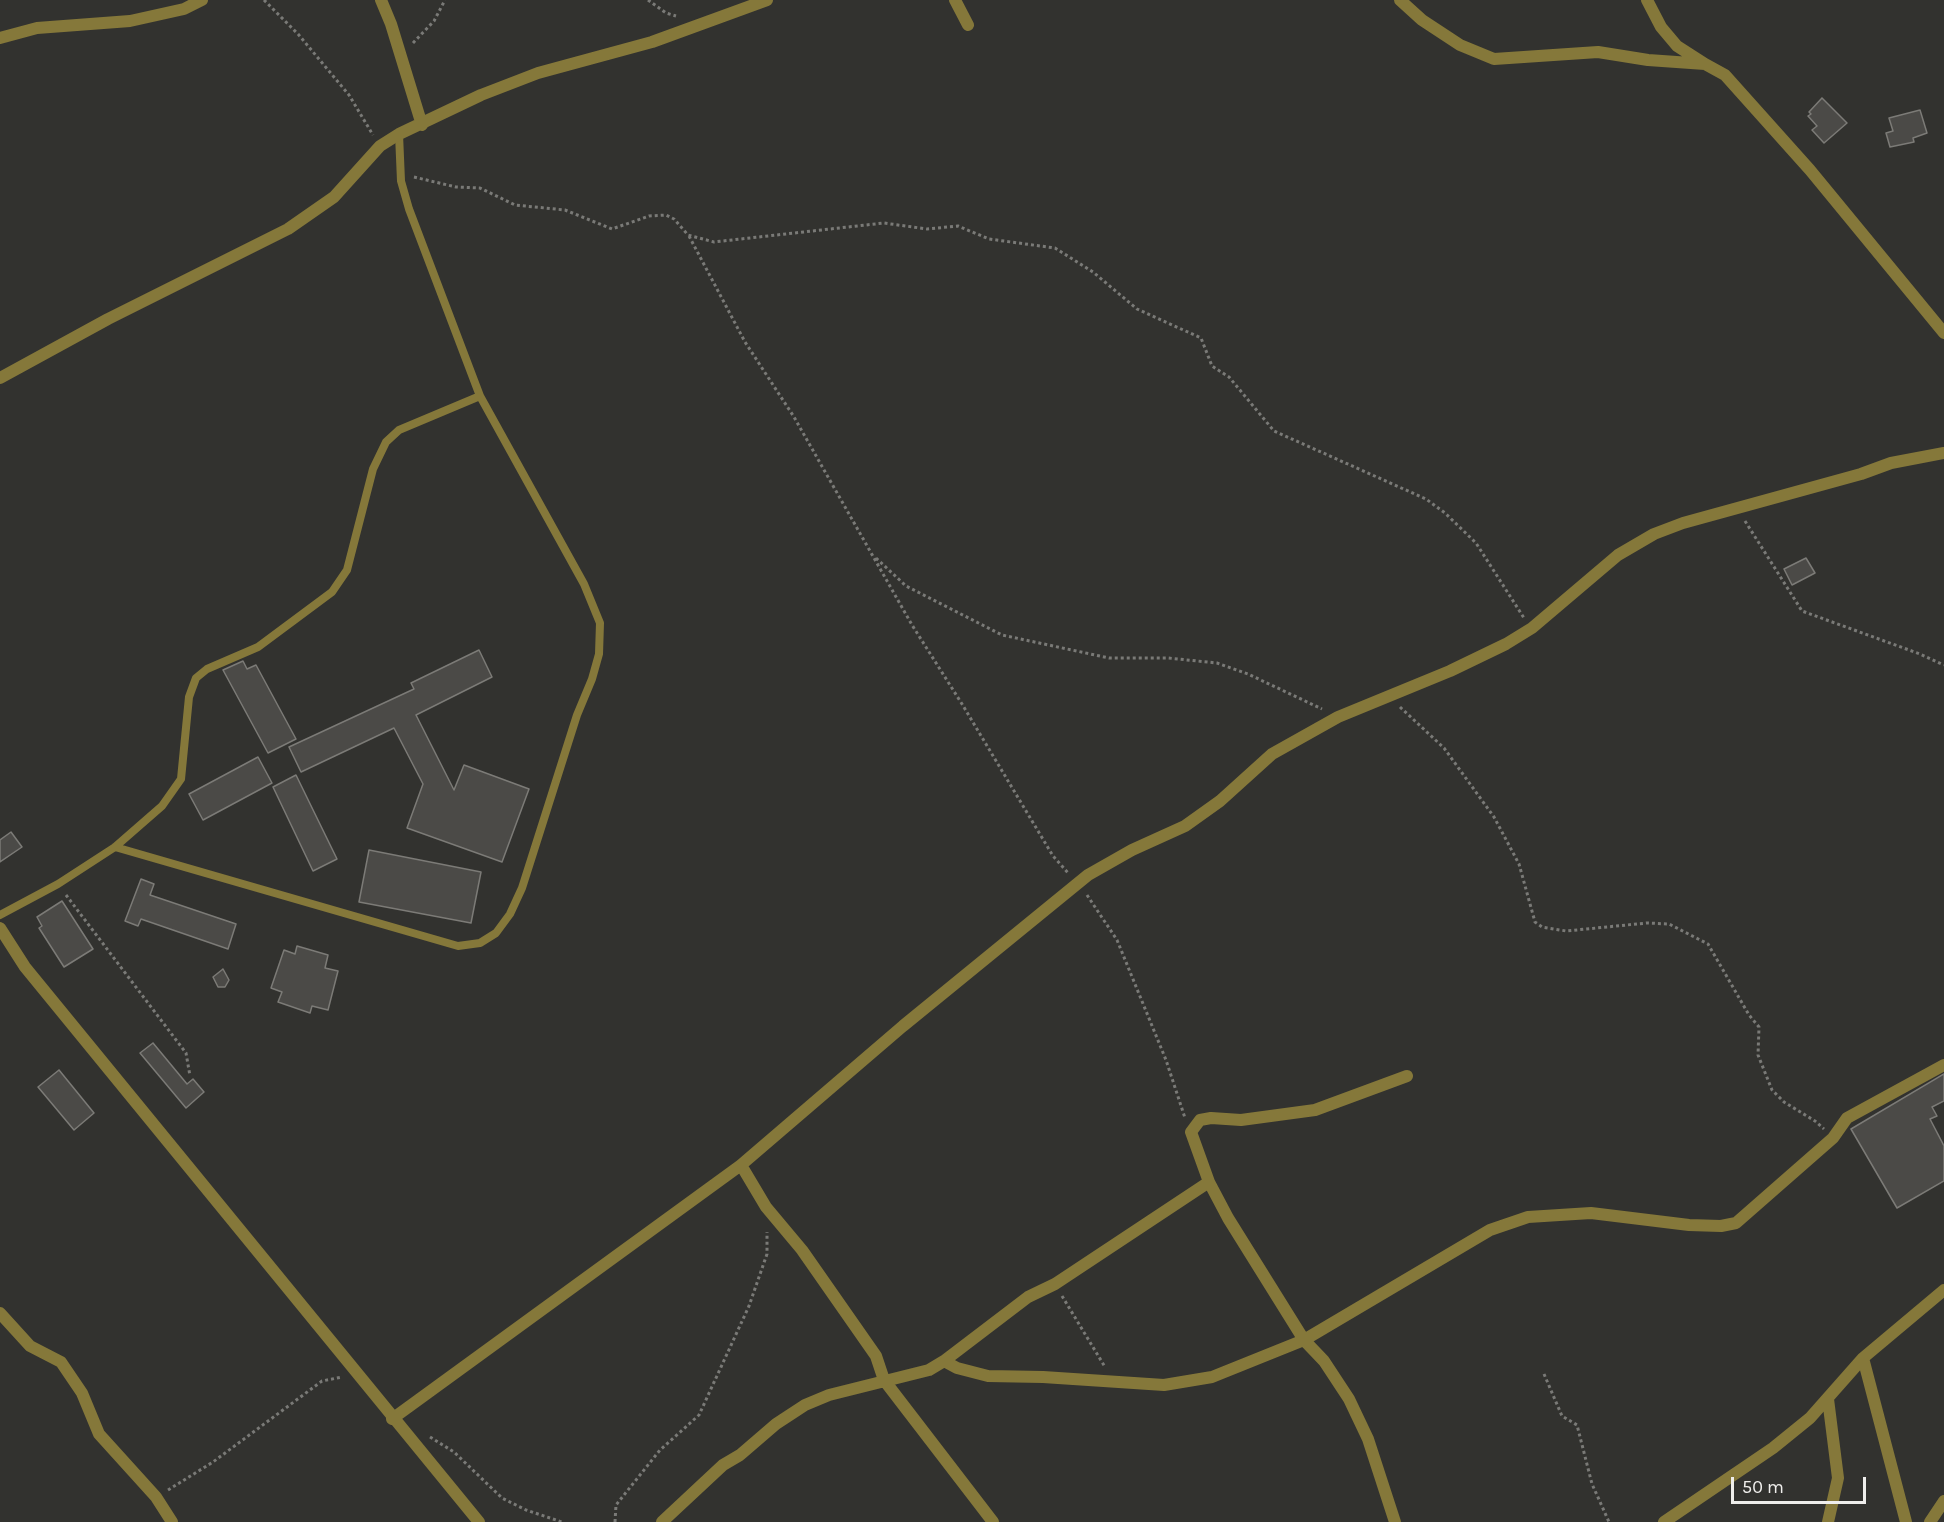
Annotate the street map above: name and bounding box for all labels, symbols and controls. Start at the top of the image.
scale bar [1734,1465,1869,1503]
text: 50 m [1742,1476,1784,1498]

